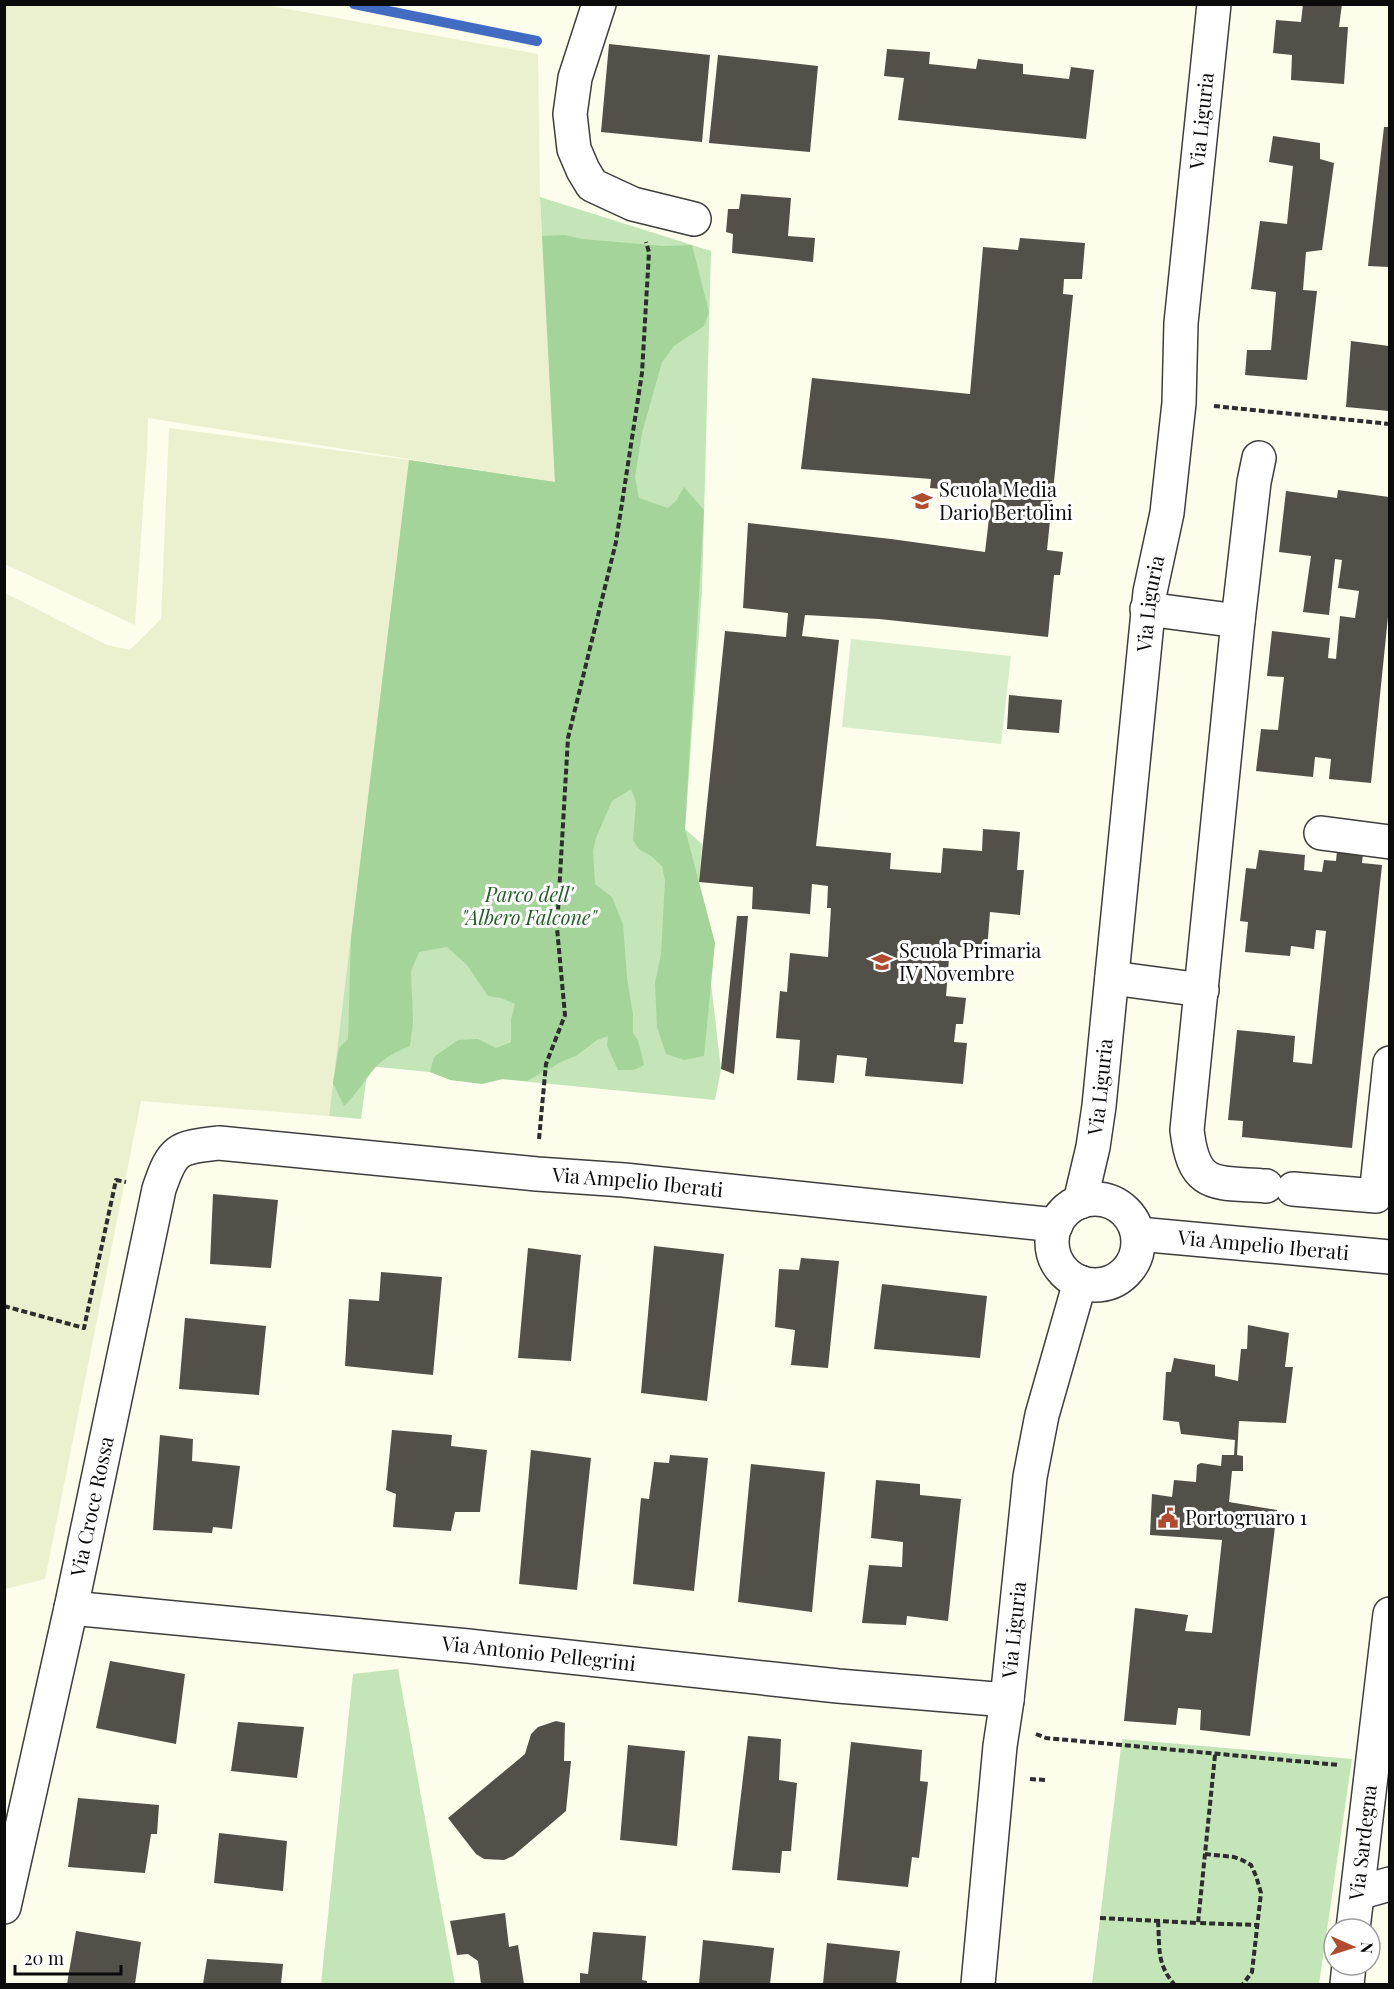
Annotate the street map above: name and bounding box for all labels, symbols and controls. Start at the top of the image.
street label: Via Liguria [1182,71,1219,172]
place label: Scuola Media Dario Bertolini [939,475,1073,525]
school or university icon: Scuola Media Dario Bertolini [910,489,934,513]
street label: Via Liguria [1129,553,1170,654]
park label: Parco dell' "Albero Falcone" [461,880,598,930]
place label: Scuola Primaria IV Novembre [899,936,1041,986]
school or university icon: Scuola Primaria IV Novembre [870,950,894,974]
street label: Via Liguria [1080,1037,1118,1138]
street label: Via Ampelio Iberati [550,1160,725,1202]
street label: Via Ampelio Iberati [1176,1223,1350,1265]
street label: Via Croce Rossa [63,1434,119,1580]
place label: Portogruaro 1 [1185,1503,1307,1530]
public building icon: Portogruaro 1 [1156,1506,1180,1530]
street label: Via Liguria [994,1580,1031,1680]
street label: Via Antonio Pellegrini [440,1628,637,1676]
street label: Via Sardegna [1341,1783,1382,1903]
north arrow [1322,1917,1382,1977]
scale bar [15,1938,122,1976]
text: N [1357,1941,1378,1955]
text: 20 m [24,1946,64,1970]

